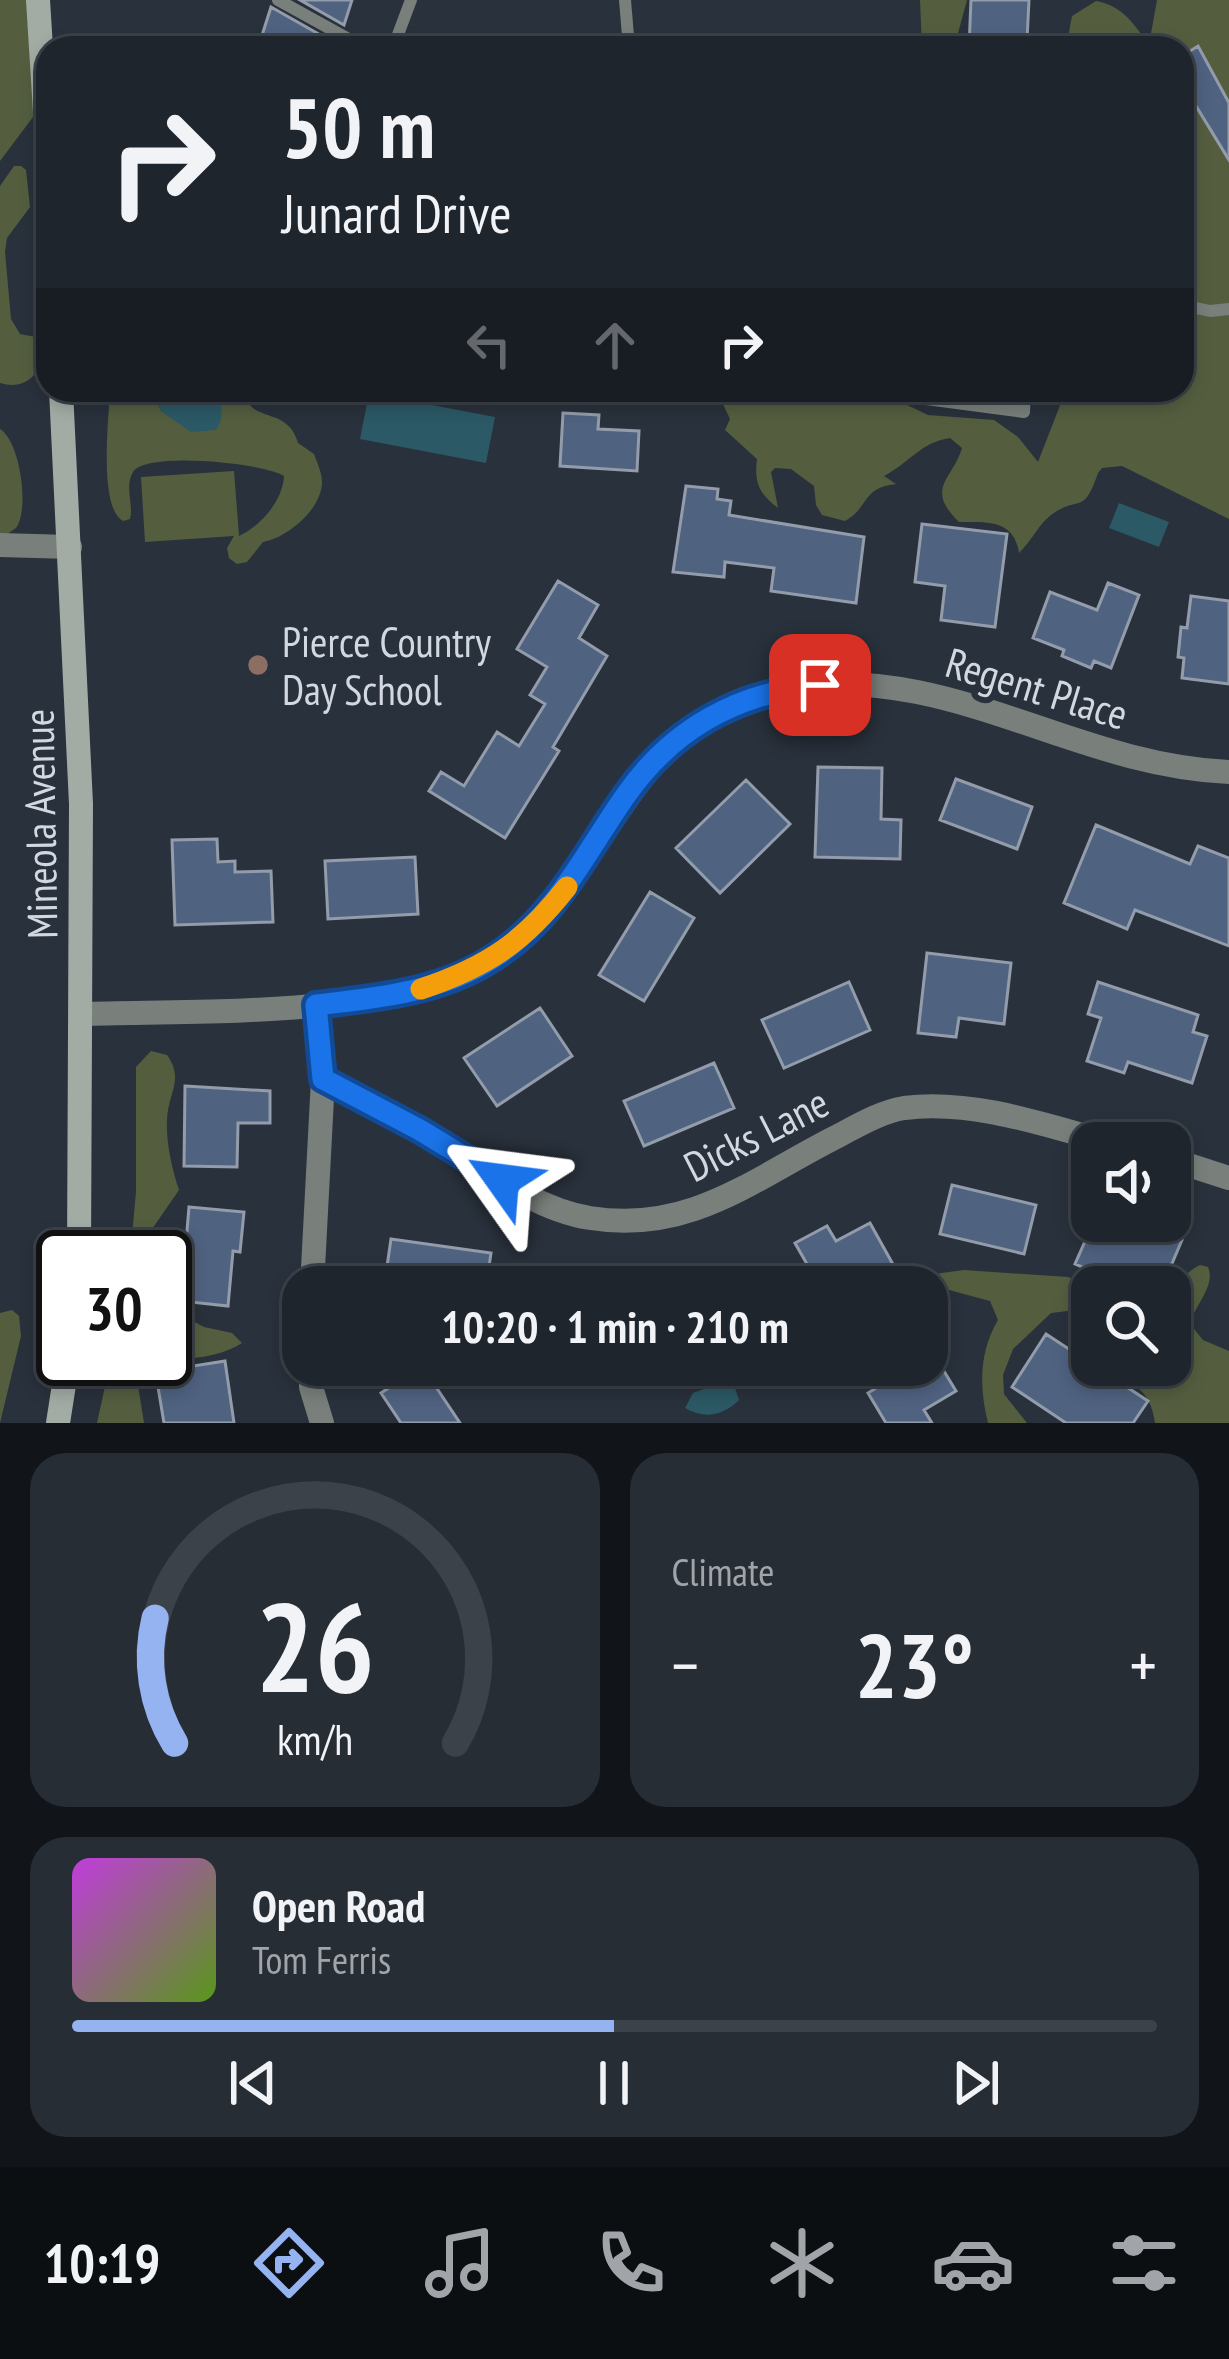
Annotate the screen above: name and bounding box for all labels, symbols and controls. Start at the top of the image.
text: 50 m [282,72,435,181]
icon: right [84,84,240,240]
text: Junard Drive [282,178,512,248]
icon: left [456,312,522,378]
icon: ahead [582,312,648,378]
icon: right [708,312,774,378]
place label: Pierce Country Day School [282,614,491,717]
pin [769,634,871,736]
street label: Regent Place [940,634,1134,742]
marker: Pierce Country Day School [245,652,271,678]
icon: arrive [787,652,853,718]
street label: Mineola Avenue [10,709,70,939]
street label: Dicks Lane [674,1074,838,1194]
position arrow [439,1117,565,1243]
map controls [1071,1122,1191,1386]
button: sound [1071,1122,1191,1242]
speed limit sign: 30 [36,1230,192,1386]
button: search [1071,1266,1191,1386]
text: 10:20 · 1 min · 210 m [441,1297,789,1355]
text: Climate [672,1546,774,1597]
text: 26 [255,1565,374,1726]
text: 23° [855,1606,974,1723]
text: − [672,1622,699,1707]
text: + [1130,1622,1157,1707]
text: km/h [277,1711,353,1767]
text: Open Road [252,1876,425,1934]
text: Tom Ferris [252,1934,391,1985]
icon: previous [220,2050,286,2116]
icon: pause [581,2050,647,2116]
icon: next [943,2050,1009,2116]
icon: directions [247,2221,331,2305]
icon: music [418,2221,502,2305]
icon: phone [589,2221,673,2305]
icon: climate [760,2221,844,2305]
icon: car [931,2221,1015,2305]
icon: filters [1102,2221,1186,2305]
text: 10:19 [43,2228,160,2298]

